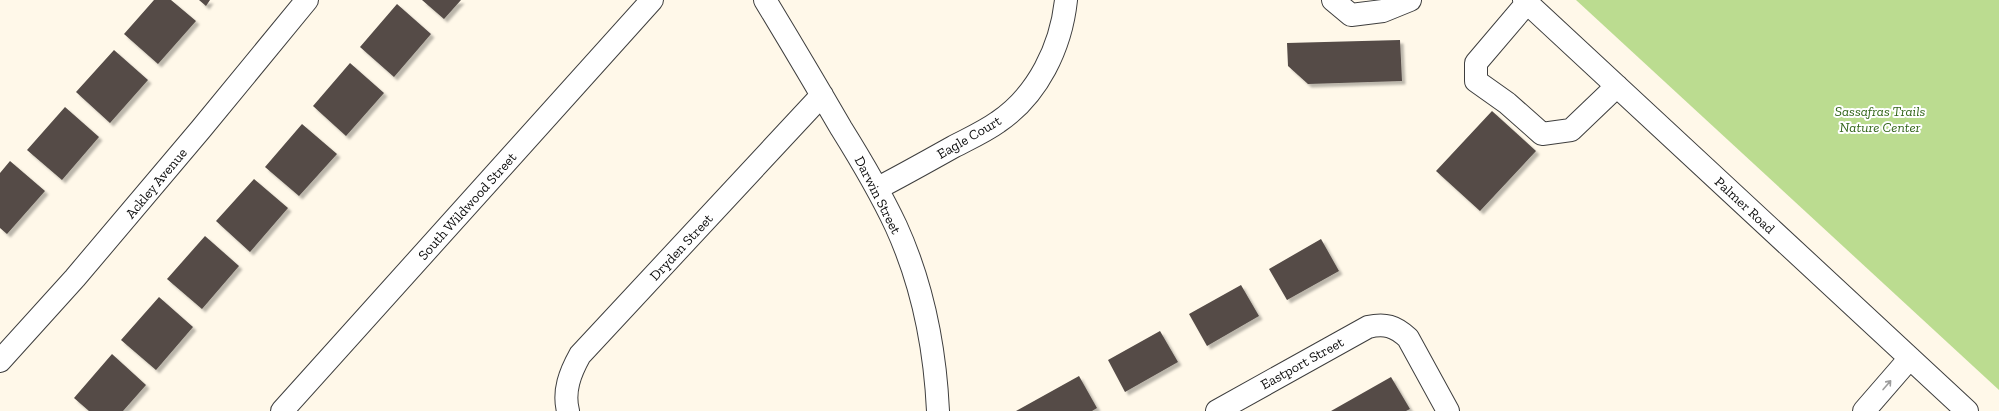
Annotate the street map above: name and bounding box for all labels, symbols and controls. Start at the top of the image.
park label: Sassafras Trails Nature Center [1835,103,1925,136]
street label: Eagle Court [934,112,1005,163]
street label: Ackley Avenue [122,144,191,222]
street label: South Wildwood Street [415,148,521,264]
street label: Darwin Street [851,153,905,238]
street label: Palmer Road [1711,173,1778,238]
street label: Dryden Street [646,210,717,284]
street label: Eastport Street [1258,333,1347,393]
one-way arrow [1883,379,1892,390]

